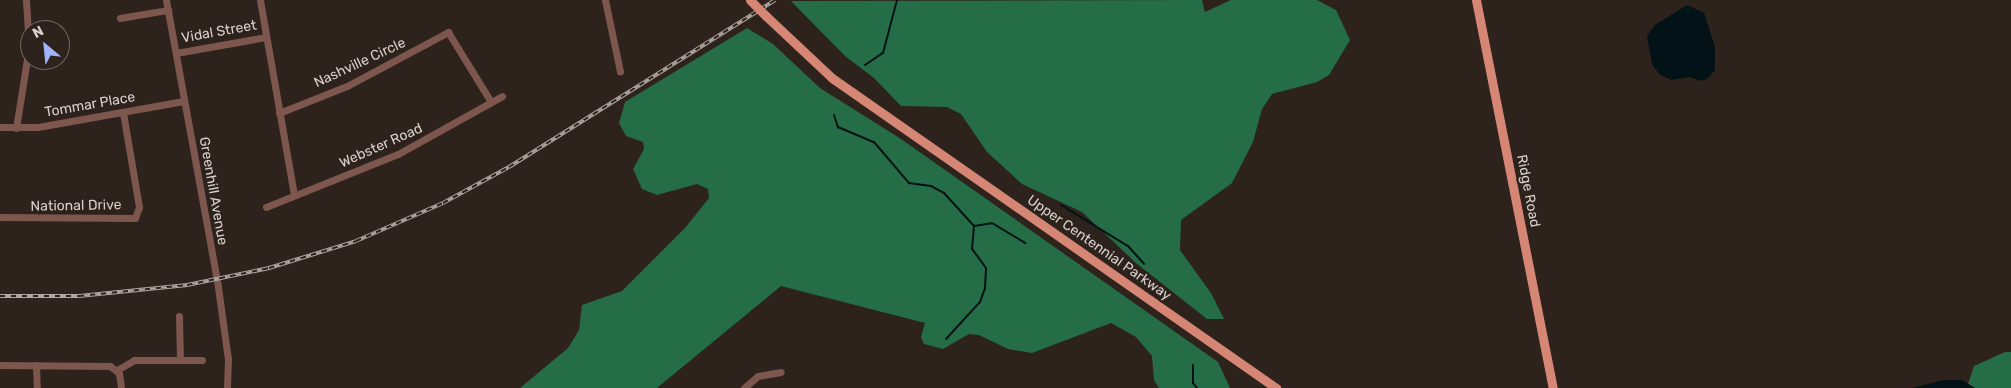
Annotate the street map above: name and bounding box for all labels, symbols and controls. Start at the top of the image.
street label: Vidal Street [180,17,258,47]
north arrow [20,20,70,70]
text: N [30,22,47,42]
street label: Nashville Circle [312,34,408,92]
street label: Tommar Place [43,89,137,121]
street label: Webster Road [337,120,425,172]
street label: Greenhill Avenue [195,135,231,247]
street label: Ridge Road [1513,153,1543,229]
street label: Upper Centennial Parkway [1024,192,1174,304]
street label: National Drive [30,197,122,215]

